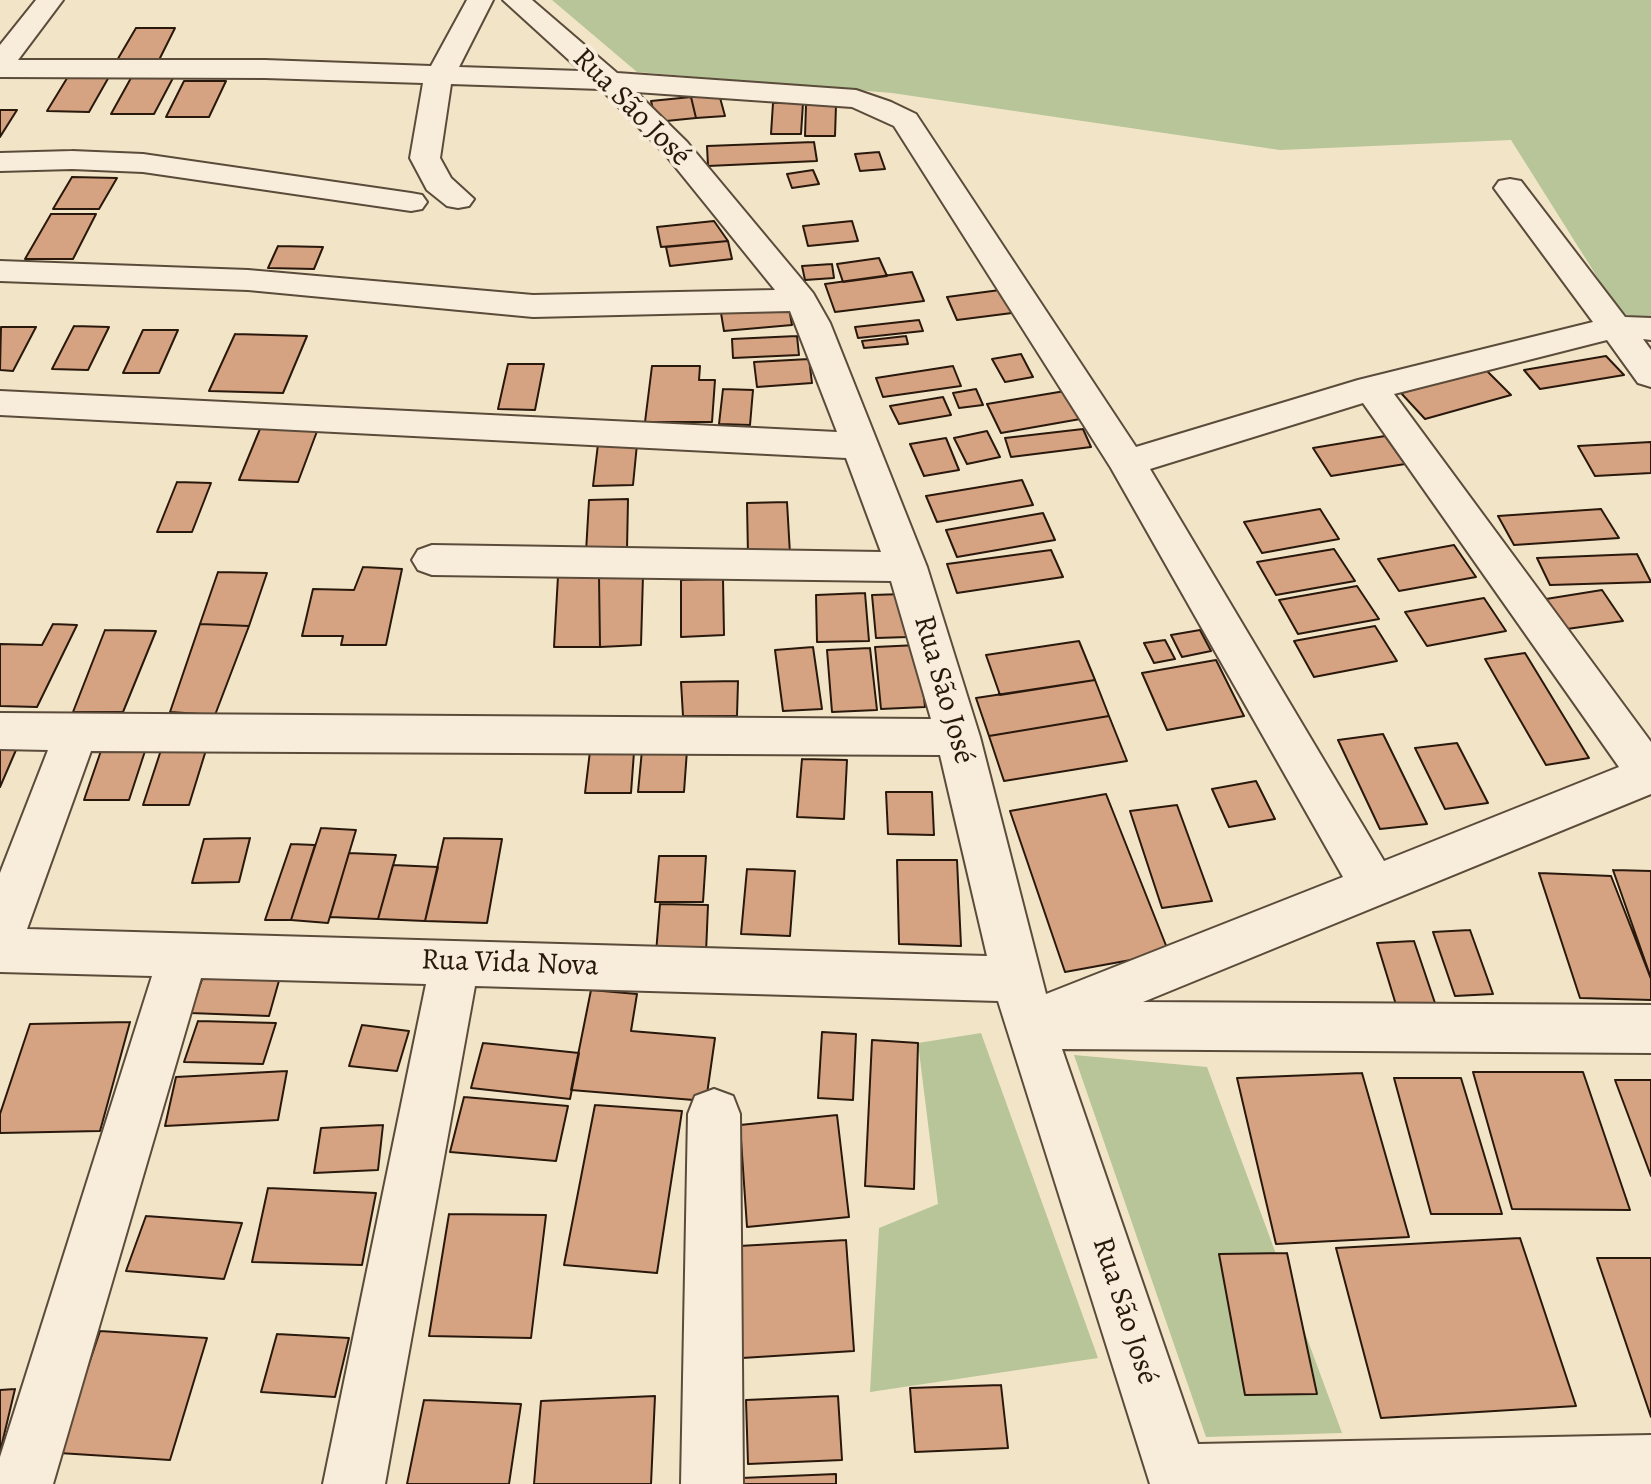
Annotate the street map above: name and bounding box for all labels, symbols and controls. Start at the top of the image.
street label: Rua São José [564,41,698,175]
street label: Rua São José [905,612,981,768]
street label: Rua Vida Nova [421,943,599,985]
street label: Rua São José [1083,1233,1165,1389]

